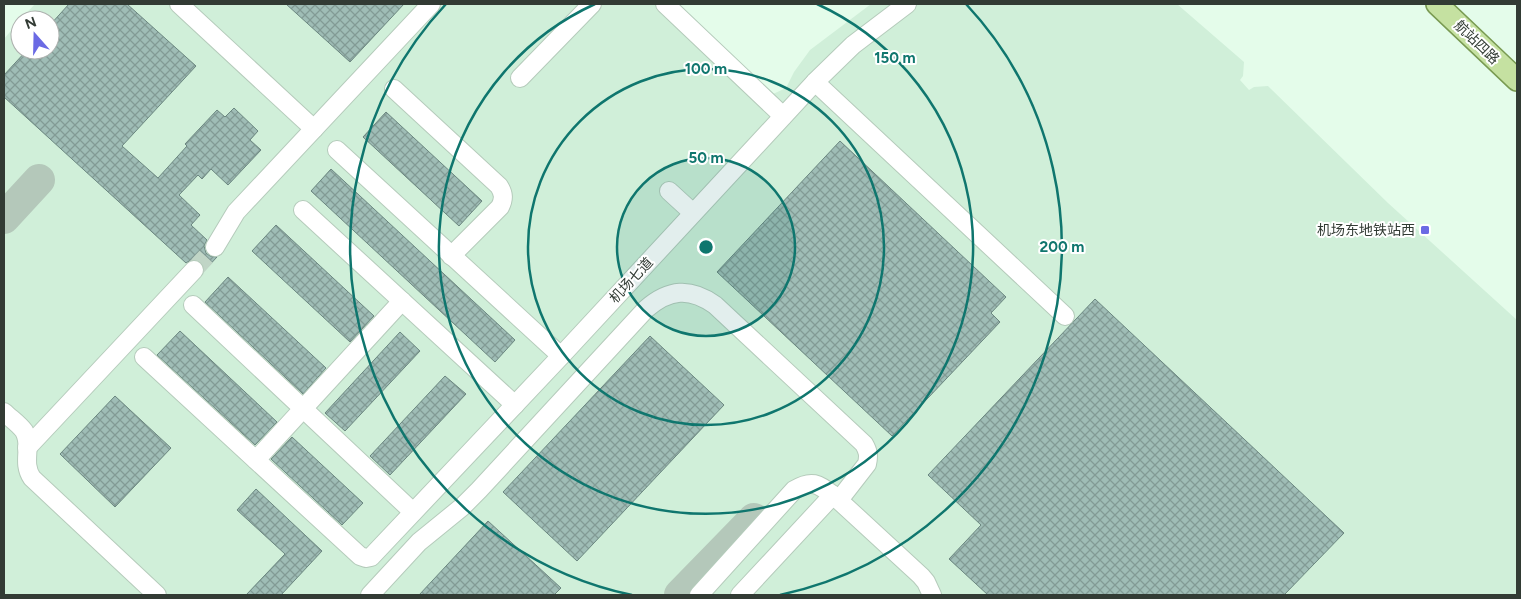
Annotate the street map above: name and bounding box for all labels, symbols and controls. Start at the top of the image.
north arrow [10,10,60,60]
text: N [23,13,39,33]
street label: 航站四路 [1451,17,1503,68]
text: 150 m [874,49,916,67]
text: 100 m [685,60,727,78]
text: 50 m [688,149,724,167]
place label: 机场东地铁站西 [1317,222,1415,239]
marker: 机场东地铁站西 [1419,224,1431,236]
centre of rings [697,238,715,256]
text: 200 m [1040,238,1084,256]
street label: 机场七道 [606,254,657,307]

